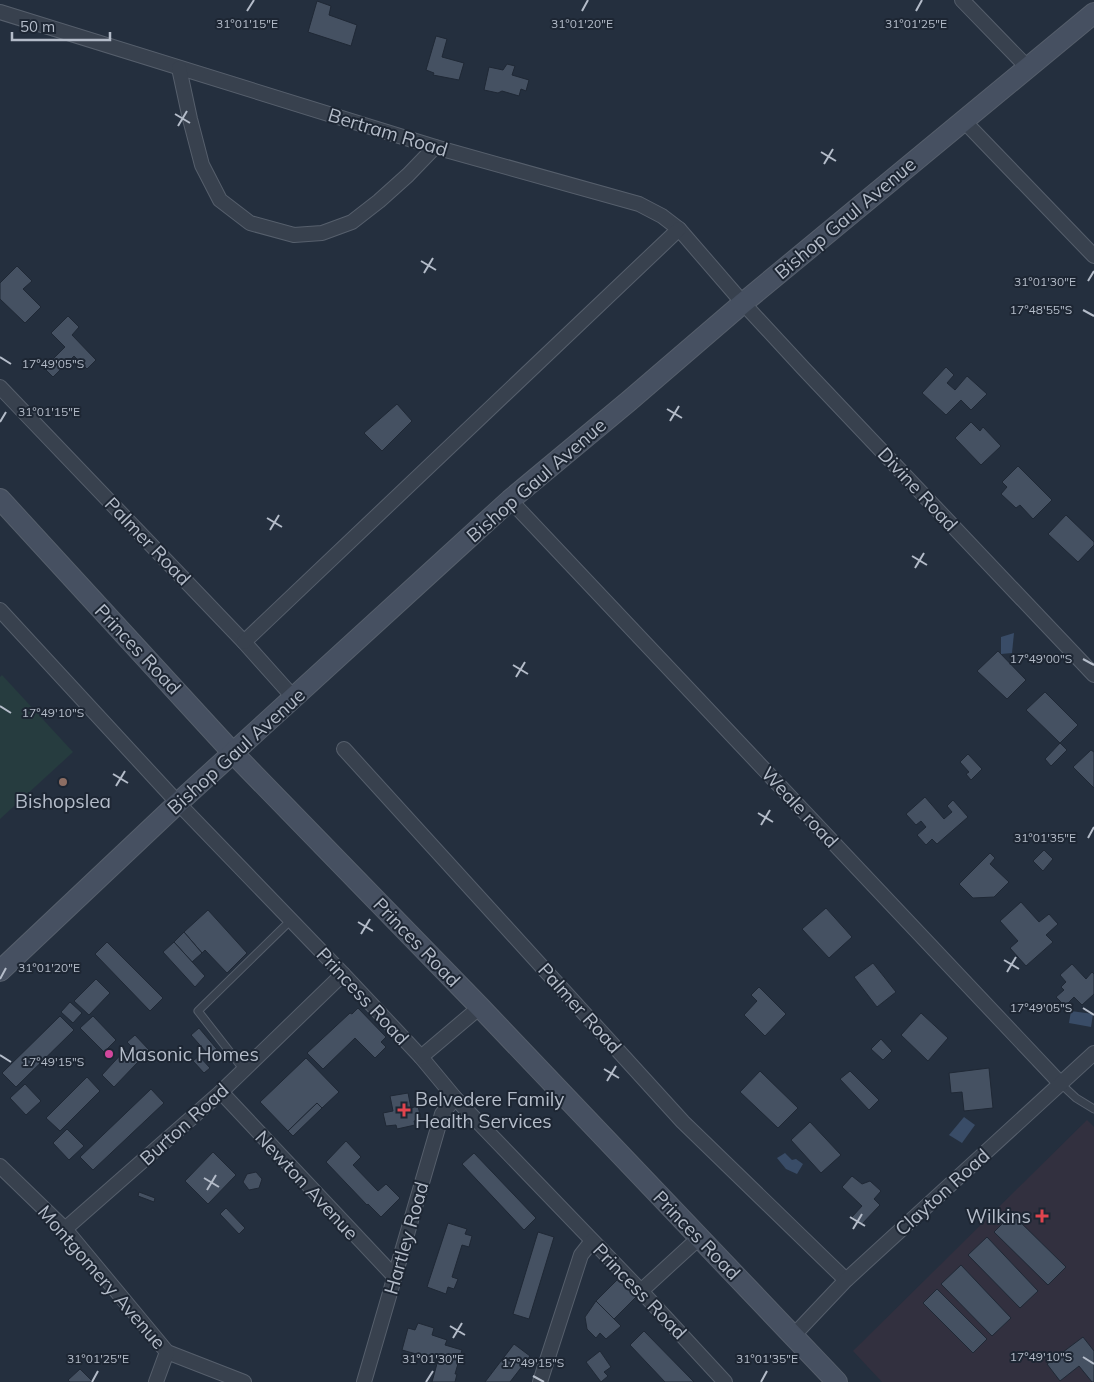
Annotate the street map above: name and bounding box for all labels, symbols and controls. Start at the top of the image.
scale bar [12,10,110,42]
text: 31°01'15"E [216,16,278,31]
text: 31°01'20"E [551,16,613,31]
text: 31°01'25"E [885,16,947,31]
text: 50 m [20,17,55,36]
street label: Bertram Road [325,102,451,162]
street label: Bishop Gaul Avenue [769,152,921,284]
text: 31°01'30"E [1014,274,1076,289]
text: 17°48'55"S [1010,302,1072,317]
text: 17°49'05"S [22,356,84,371]
text: 31°01'15"E [18,404,80,419]
street label: Bishop Gaul Avenue [461,413,611,547]
street label: Divine Road [873,442,963,536]
street label: Palmer Road [100,492,196,590]
street label: Princes Road [90,599,186,699]
text: 17°49'00"S [1010,651,1072,666]
street label: Bishop Gaul Avenue [162,683,310,819]
text: 17°49'10"S [22,705,84,720]
street label: Weale road [756,762,844,852]
marker: Bishopslea [57,776,69,788]
place label: Bishopslea [15,789,111,813]
text: 31°01'35"E [1014,830,1076,845]
street label: Princes Road [368,892,466,992]
street label: Princess Road [312,942,414,1050]
street label: Palmer Road [533,958,627,1058]
text: 31°01'20"E [18,960,80,975]
text: 17°49'05"S [1010,1000,1072,1015]
place label: Masonic Homes [119,1042,259,1066]
marker: Masonic Homes [103,1048,115,1060]
text: 17°49'15"S [22,1054,84,1069]
street label: Burton Road [135,1078,233,1170]
place label: Belvedere Family Health Services [415,1087,564,1133]
marker: Belvedere Family Health Services [397,1103,411,1117]
street label: Newton Avenue [250,1125,364,1245]
street label: Clayton Road [890,1143,994,1241]
street label: Hartley Road [378,1179,434,1297]
street label: Princes Road [648,1185,746,1285]
street label: Montgomery Avenue [33,1200,171,1354]
place label: Wilkins [966,1204,1031,1228]
marker: Wilkins [1035,1209,1049,1223]
street label: Princess Road [588,1238,692,1344]
text: 17°49'10"S [1010,1349,1072,1364]
text: 31°01'25"E [67,1351,129,1366]
text: 31°01'30"E [402,1351,464,1366]
text: 31°01'35"E [736,1351,798,1366]
text: 17°49'15"S [502,1355,564,1370]

